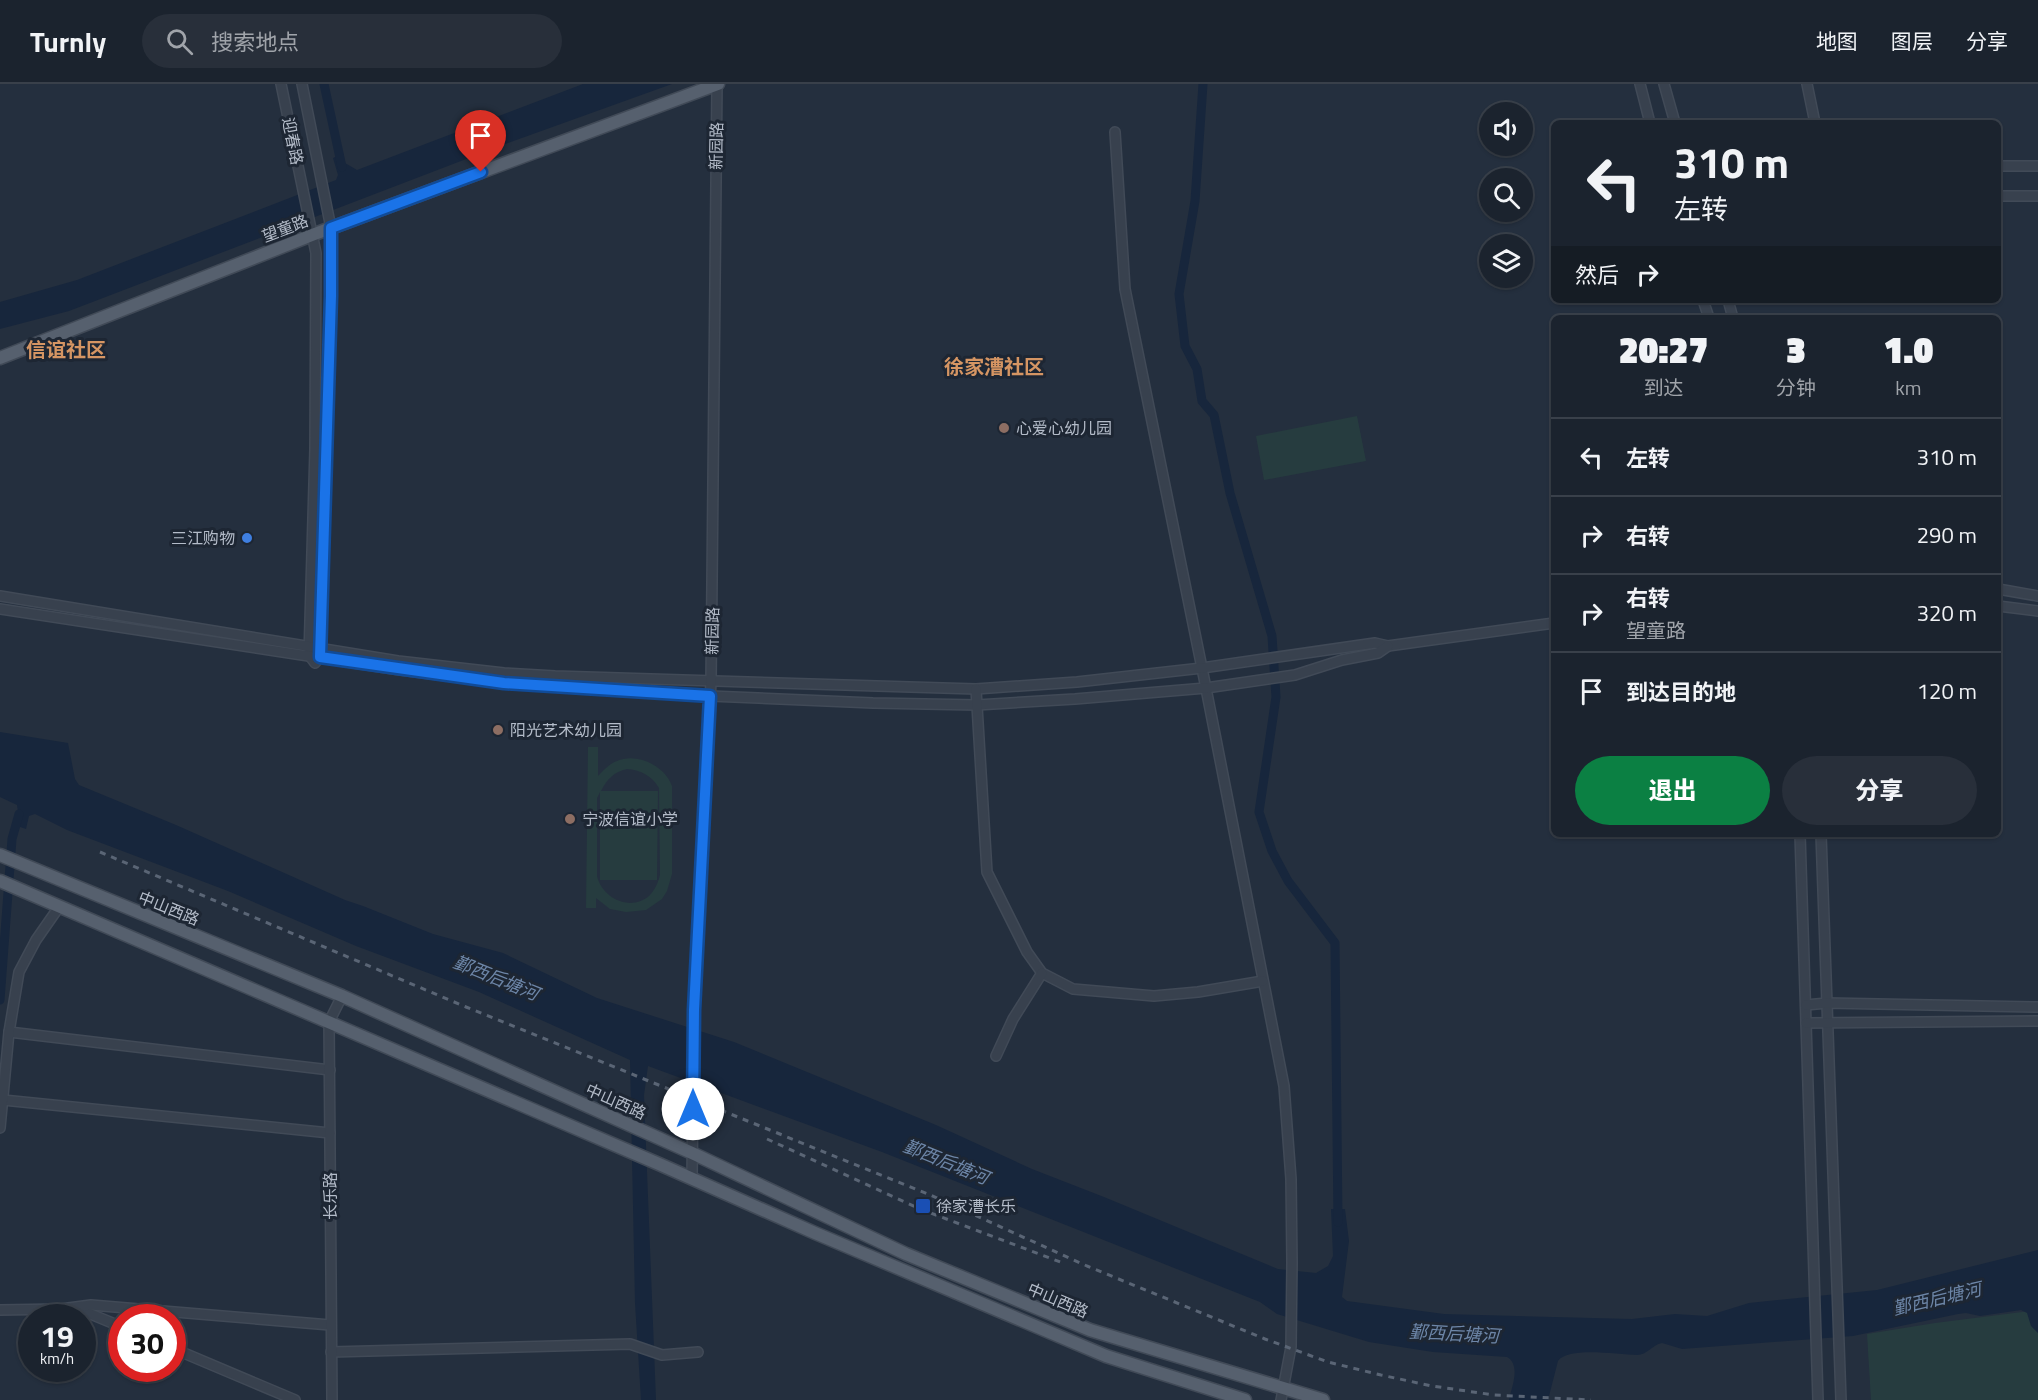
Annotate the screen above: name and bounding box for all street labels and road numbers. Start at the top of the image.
street label: 迎春路 [277,115,309,167]
street label: 新园路 [704,122,728,170]
street label: 望童路 [258,208,312,248]
street label: 新园路 [700,607,724,655]
street label: 中山西路 [135,885,203,931]
street label: 中山西路 [582,1077,650,1125]
street label: 长乐路 [318,1172,342,1220]
street label: 中山西路 [1024,1276,1092,1324]

